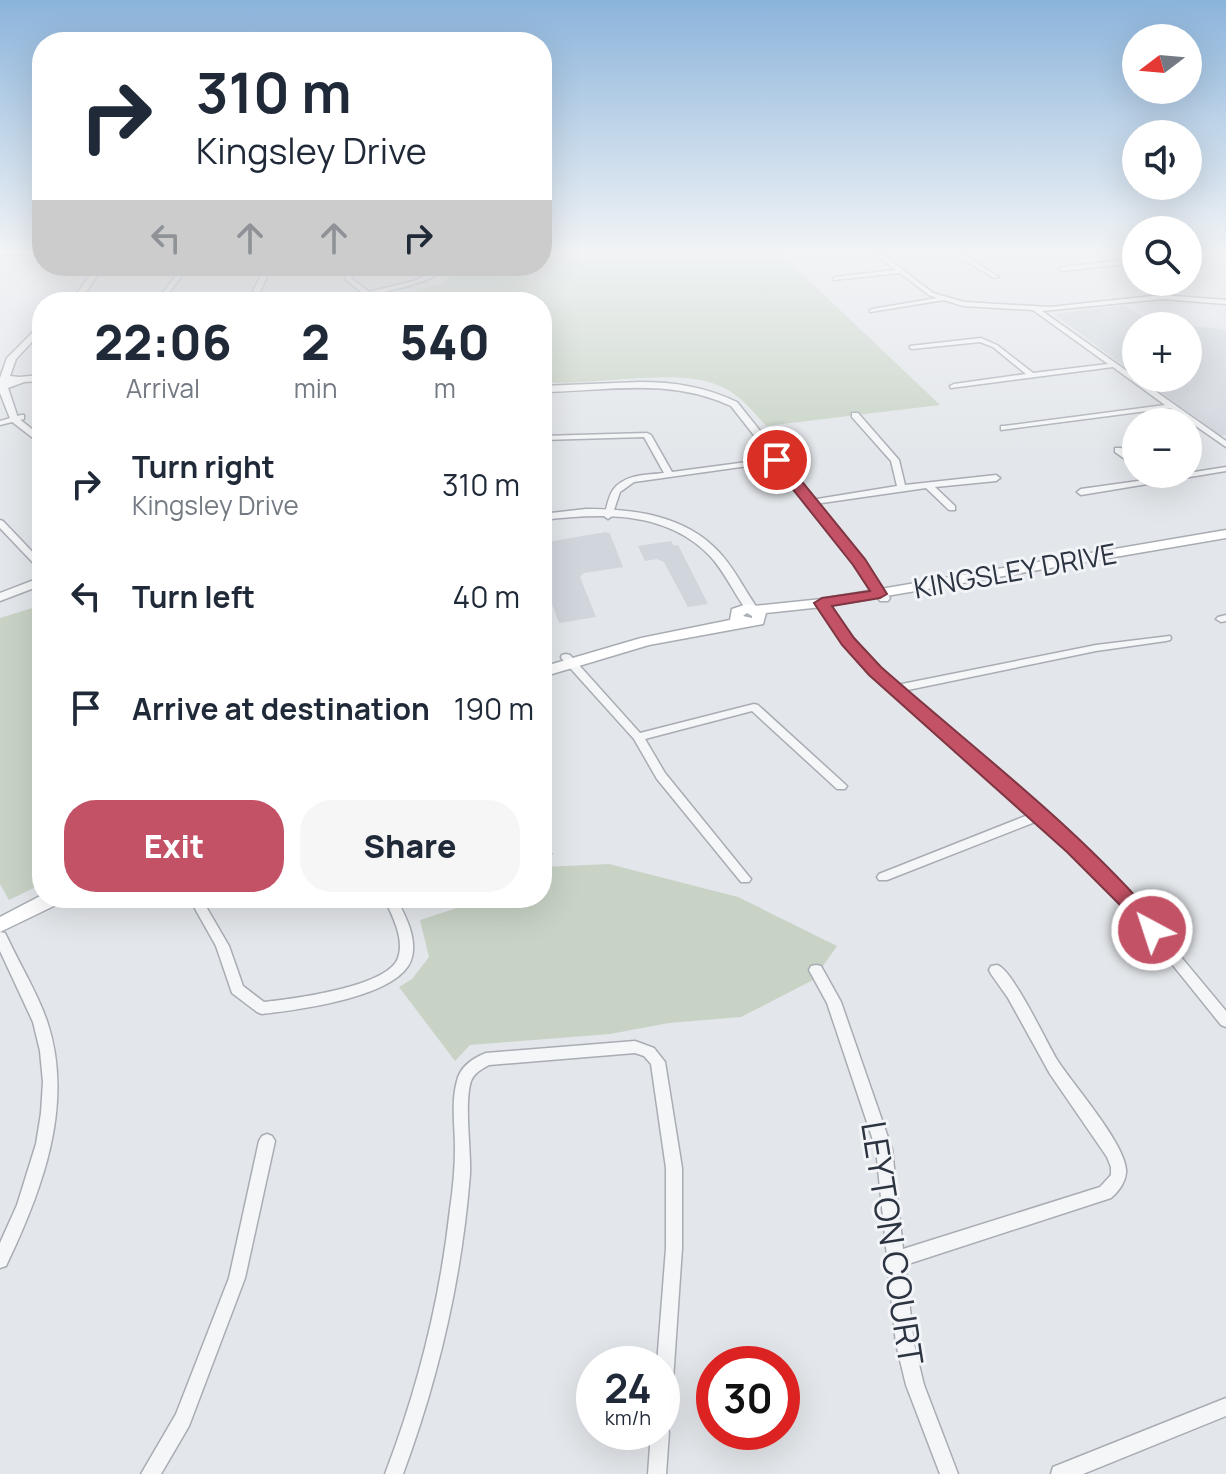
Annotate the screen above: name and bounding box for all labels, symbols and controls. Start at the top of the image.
north arrow [1122,24,1202,104]
map controls [1122,24,1202,488]
text: 310 m [196,53,352,130]
icon: right [64,64,168,168]
button: sound [1122,120,1202,200]
text: Kingsley Drive [196,126,427,175]
icon: left [144,216,188,260]
icon: ahead [228,216,272,260]
icon: ahead [312,216,356,260]
icon: right [396,216,440,260]
button: search [1122,216,1202,296]
text: 22:06 [94,309,232,374]
text: 2 [301,309,330,374]
text: 540 [400,309,490,374]
button: + [1122,312,1202,392]
text: Arrival [126,370,200,406]
text: min [294,370,337,406]
text: m [434,370,456,406]
button: − [1122,408,1202,488]
pin [743,426,811,494]
icon: arrive [755,438,799,482]
text: Turn right [132,446,275,487]
icon: right [64,462,108,506]
text: 310 m [442,464,520,505]
text: Kingsley Drive [132,487,299,523]
street label: KINGSLEY DRIVE [911,533,1119,607]
icon: left [64,574,108,618]
text: Turn left [132,576,255,617]
text: 40 m [453,576,520,617]
icon: arrive [64,686,108,730]
text: Arrive at destination [132,688,430,729]
text: 190 m [454,688,534,729]
button: Exit [64,800,284,892]
button: Share [300,800,520,892]
position arrow [1110,888,1194,972]
street label: LEYTON COURT [851,1118,935,1368]
speed limit sign: 30 [696,1346,800,1450]
text: 24 [604,1360,652,1415]
text: km/h [605,1404,651,1431]

